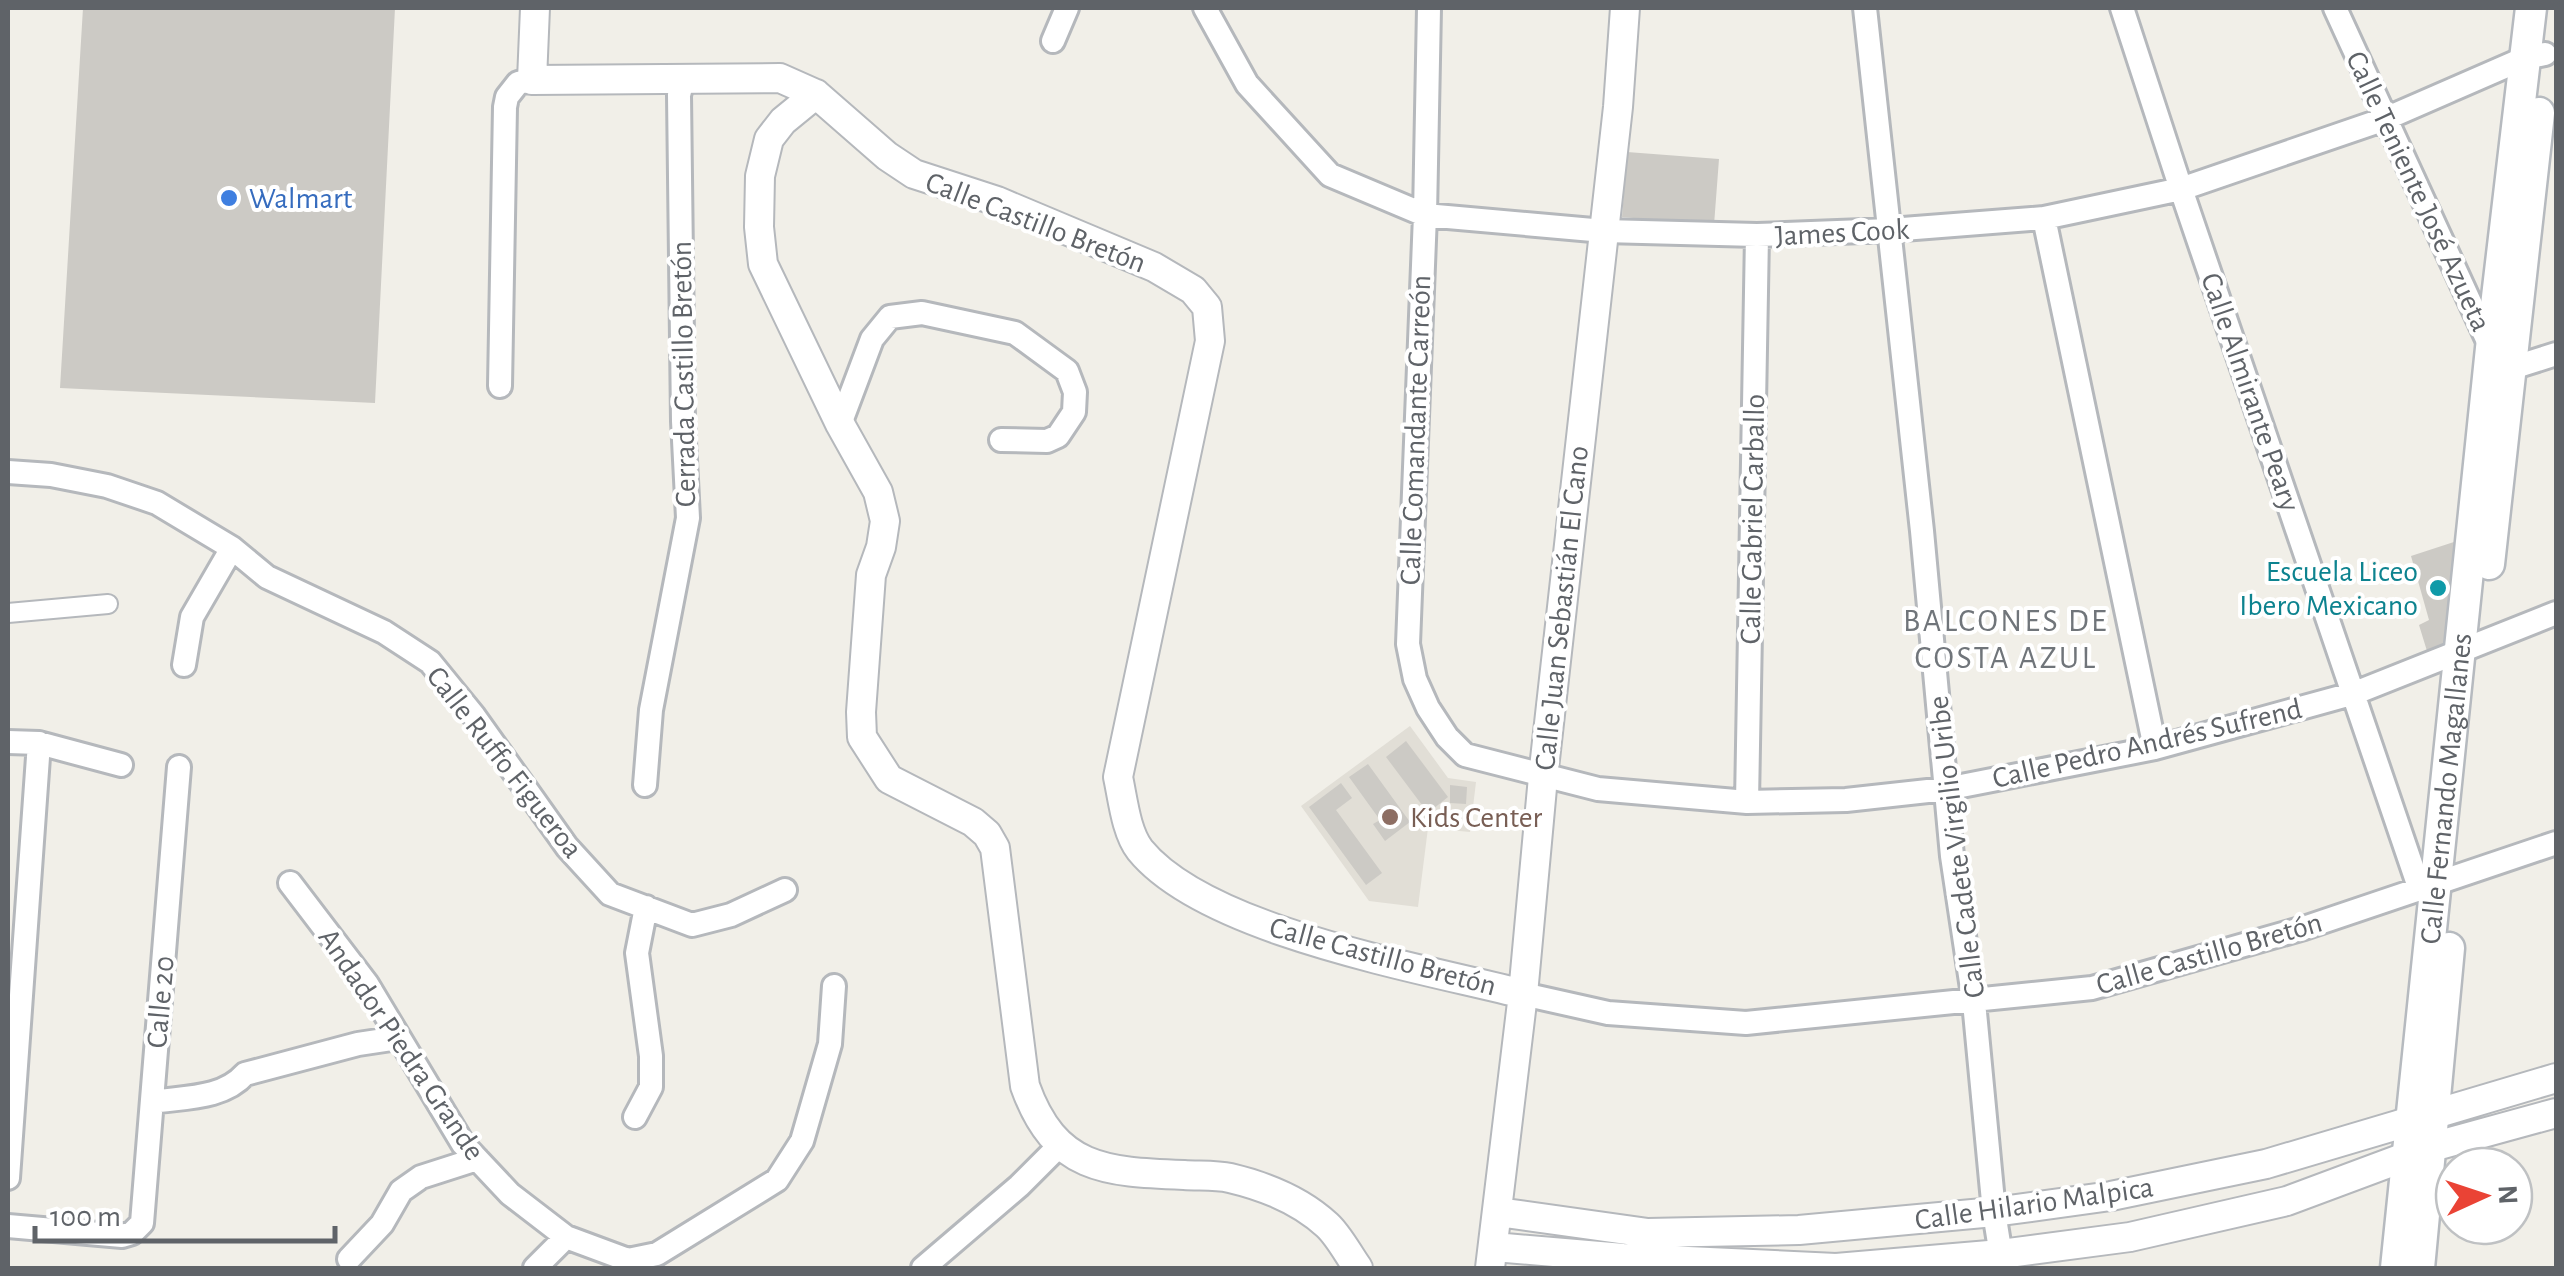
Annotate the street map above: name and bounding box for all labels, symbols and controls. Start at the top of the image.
street label: Calle Teniente José Azueta [2340,47,2496,336]
street label: Calle Castillo Bretón [921,167,1150,279]
place label: Walmart [249,184,353,214]
marker: Walmart [218,187,240,209]
street label: James Cook [1774,214,1910,251]
street label: Cerrada Castillo Bretón [667,241,701,507]
street label: Calle Almirante Peary [2195,269,2305,516]
street label: Calle Comandante Carreón [1396,274,1436,586]
street label: Calle Gabriel Carballo [1736,393,1770,645]
street label: Calle Juan Sebastián El Cano [1530,444,1594,772]
place label: Escuela Liceo Ibero Mexicano [2239,557,2418,621]
marker: Escuela Liceo Ibero Mexicano [2427,577,2449,599]
district label: BALCONES DE COSTA AZUL [1903,605,2109,674]
street label: Calle Fernando Magallanes [2416,632,2477,946]
street label: Calle Ruffo Figueroa [420,661,588,864]
street label: Calle Cadete Virgilio Uribe [1924,694,1990,1000]
street label: Calle Pedro Andrés Sufrend [1990,694,2305,794]
place label: Kids Center [1410,803,1543,833]
marker: Kids Center [1379,806,1401,828]
street label: Calle Castillo Bretón [2093,907,2326,1001]
street label: Calle Castillo Bretón [1266,912,1499,1002]
street label: Andador Piedra Grande [313,923,490,1166]
street label: Calle 20 [142,955,180,1049]
north arrow [2434,1146,2534,1246]
street label: Calle Hilario Malpica [1913,1172,2155,1236]
scale bar [35,1181,335,1243]
text: N [2492,1184,2521,1205]
text: 100 m [50,1202,121,1232]

